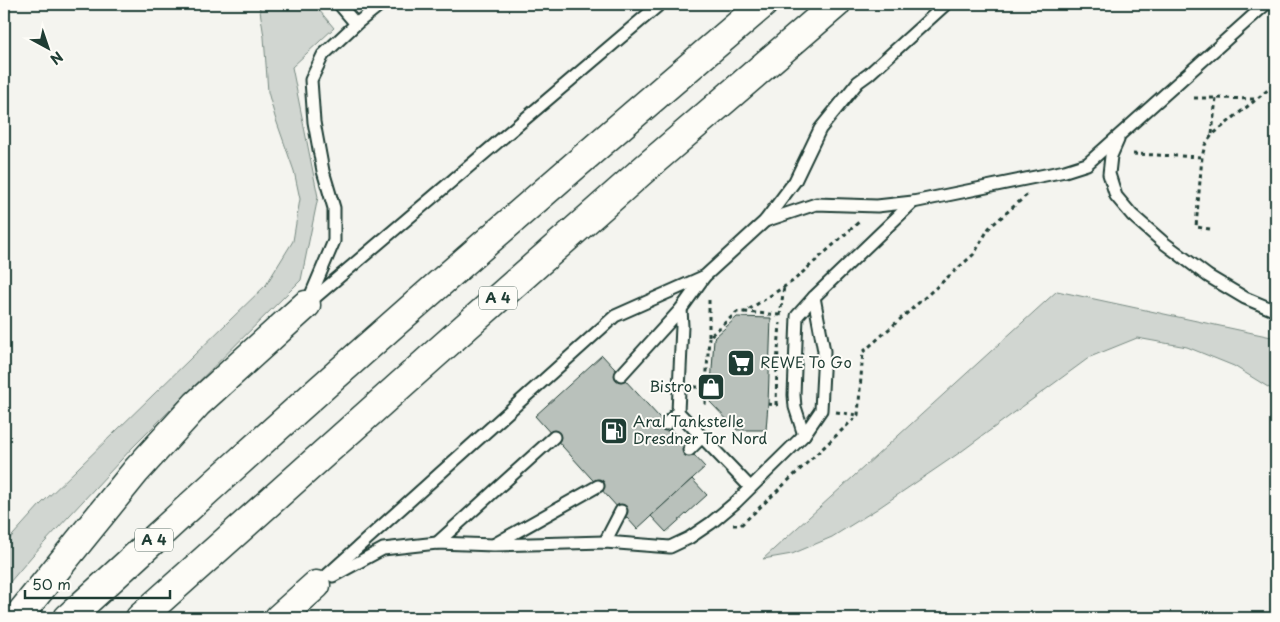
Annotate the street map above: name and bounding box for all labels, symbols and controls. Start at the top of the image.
north arrow [22,22,72,72]
text: N [46,47,68,70]
road number: A 4 [479,286,517,310]
supermarket icon: REWE To Go [726,348,756,378]
place label: REWE To Go [760,350,852,373]
shop icon: Bistro [696,372,726,402]
place label: Bistro [649,374,692,397]
place label: Aral Tankstelle Dresdner Tor Nord [633,409,768,449]
fuel station icon: Aral Tankstelle Dresdner Tor Nord [599,416,629,446]
road number: A 4 [135,528,173,552]
scale bar [25,567,170,599]
text: 50 m [32,572,71,595]

